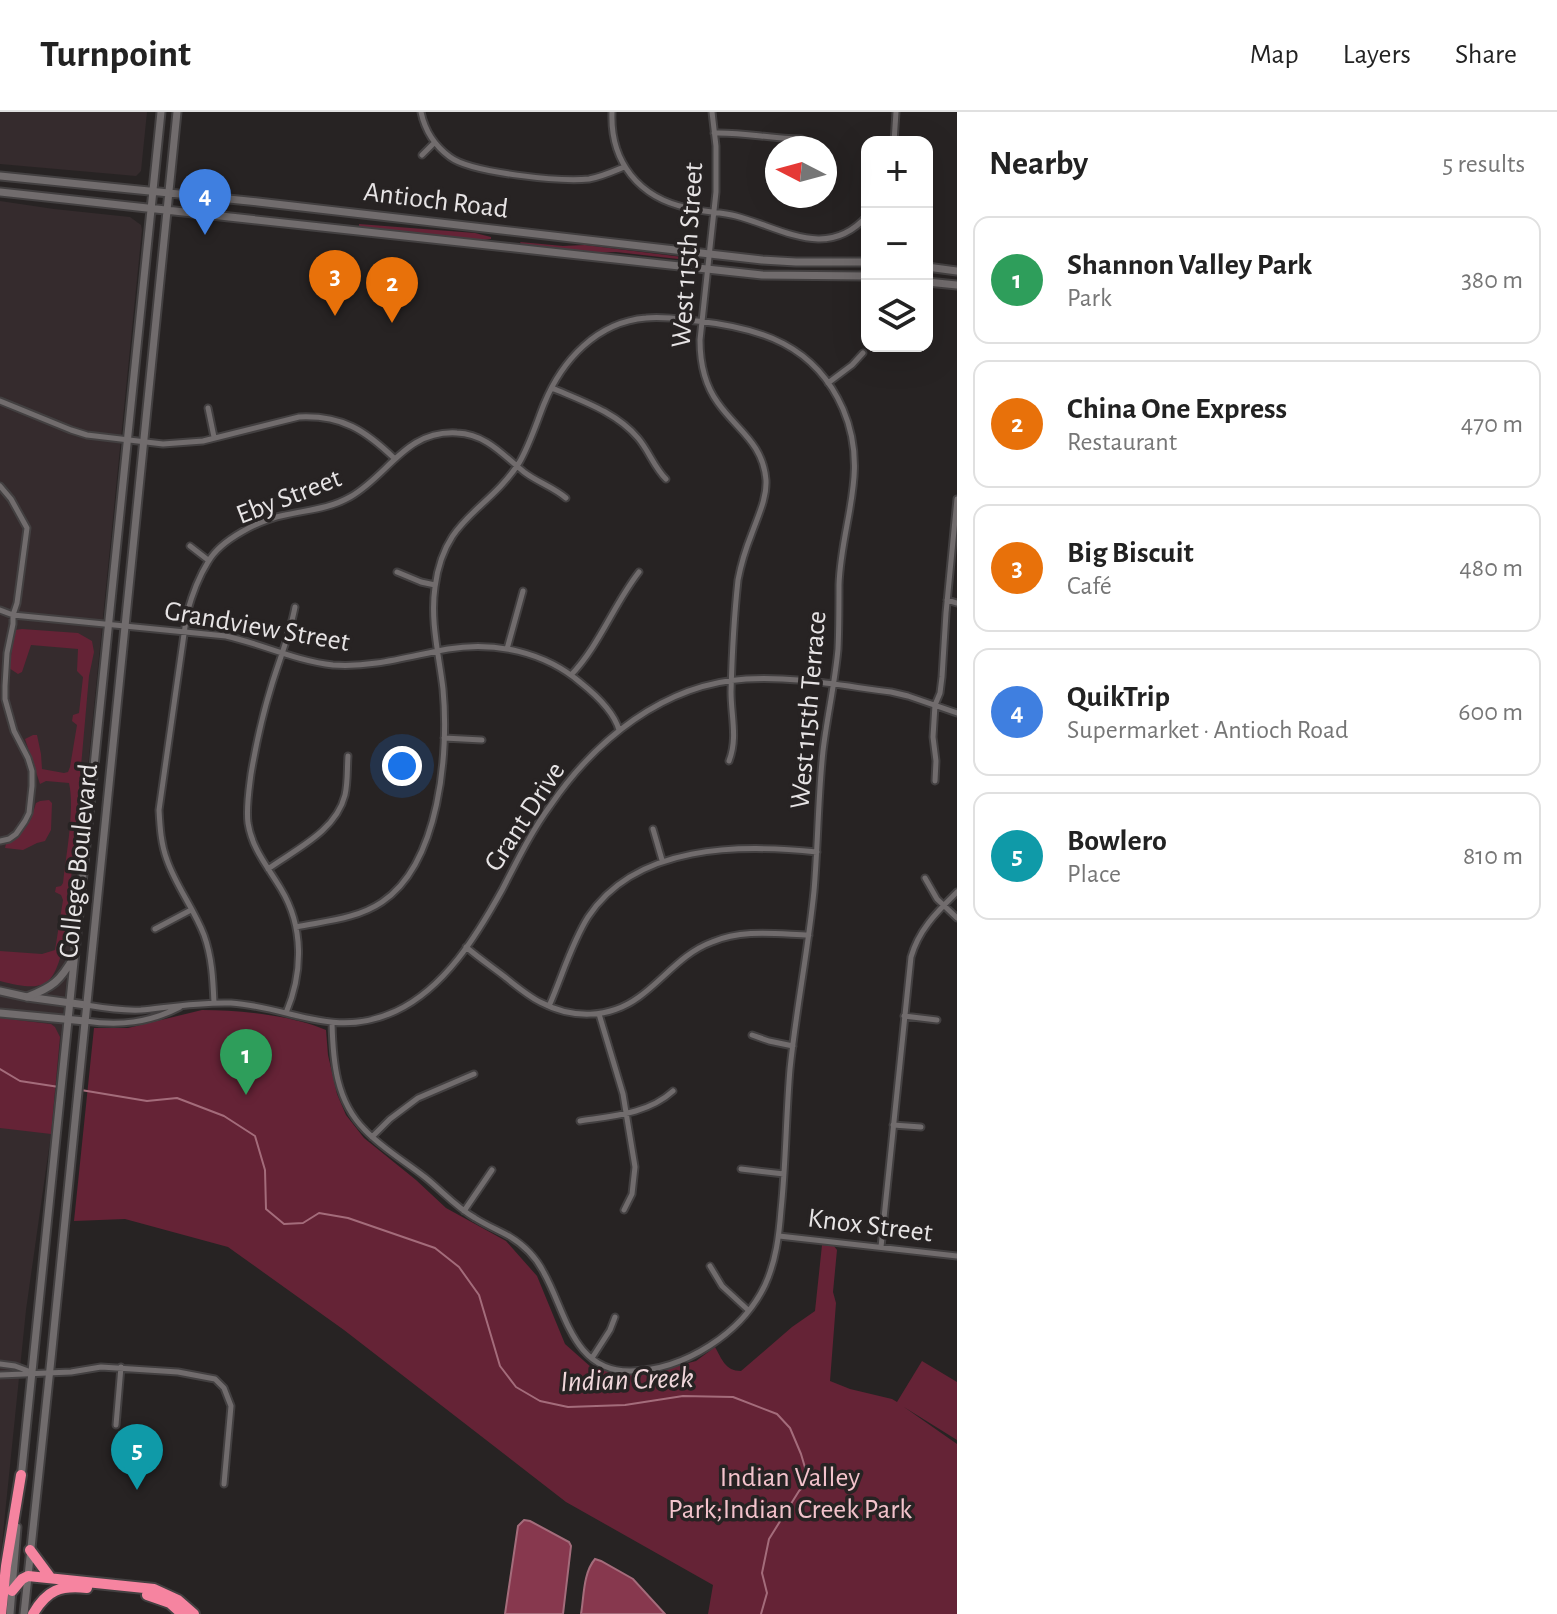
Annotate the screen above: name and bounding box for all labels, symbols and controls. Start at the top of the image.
text: Turnpoint [40,36,191,74]
text: Map [1250,41,1299,69]
text: Layers [1343,41,1411,69]
text: Share [1455,41,1517,69]
north arrow [765,136,837,208]
map controls [861,136,933,352]
button: + [861,136,933,208]
text: Nearby [989,147,1088,181]
text: 5 results [1442,151,1525,177]
street label: West 115th Street [668,161,708,349]
pin: 4 [179,169,231,235]
street label: Antioch Road [362,178,510,224]
button: − [861,208,933,280]
pin: 3 [309,250,361,316]
text: Shannon Valley Park [1067,250,1312,280]
pin: 2 [366,257,418,323]
text: 1 [1012,267,1022,293]
text: 380 m [1461,267,1523,293]
button: layers [861,280,933,352]
text: Park [1067,285,1112,311]
text: China One Express [1067,394,1287,424]
text: 2 [1011,411,1023,437]
text: 470 m [1461,411,1523,437]
text: Restaurant [1067,429,1177,455]
street label: Eby Street [233,464,345,530]
text: Big Biscuit [1067,538,1194,568]
text: 3 [1011,555,1023,581]
text: 480 m [1459,555,1523,581]
text: Café [1067,573,1112,599]
street label: Grandview Street [162,597,352,657]
street label: West 115th Terrace [786,610,832,810]
text: QuikTrip [1067,682,1170,712]
text: 4 [1010,699,1024,725]
text: 600 m [1458,699,1523,725]
text: Supermarket · Antioch Road [1067,717,1348,743]
your location [382,746,422,786]
street label: Grant Drive [480,757,570,877]
street label: College Boulevard [55,762,103,960]
text: Bowlero [1067,826,1167,856]
text: 5 [1011,843,1023,869]
text: 810 m [1463,843,1523,869]
text: Place [1067,861,1121,887]
pin: 1 [220,1029,272,1095]
street label: Knox Street [806,1204,934,1248]
water label: Indian Creek [560,1363,694,1397]
pin: 5 [111,1424,163,1490]
park label: Indian Valley Park;Indian Creek Park [668,1464,912,1524]

